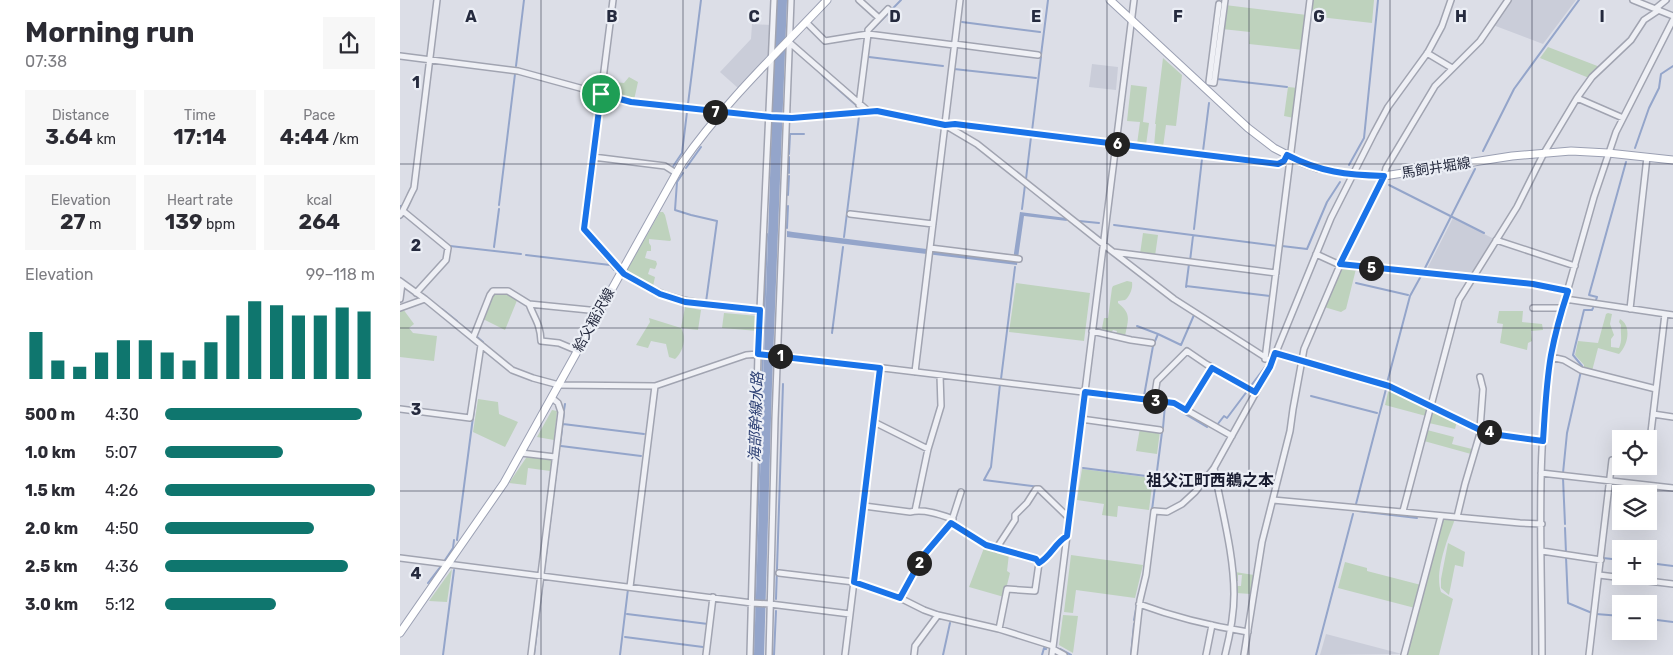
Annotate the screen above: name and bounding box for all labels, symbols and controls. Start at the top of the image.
text: A [465,7,477,26]
text: B [606,7,618,26]
text: C [748,7,760,26]
text: D [889,7,901,26]
text: E [1031,7,1041,26]
text: F [1173,7,1183,26]
text: G [1313,7,1325,26]
text: H [1455,7,1467,26]
text: I [1599,7,1605,26]
text: Morning run [25,16,194,49]
button: share [323,17,375,69]
text: 07:38 [25,52,67,71]
text: 1 [412,73,420,92]
pin [580,73,622,115]
icon: arrive [587,80,615,108]
pin: 7 [702,100,728,124]
text: 7 [711,104,720,121]
text: Distance [52,107,109,124]
text: Time [184,107,216,124]
text: Pace [303,107,335,124]
text: 3.64 [45,124,93,149]
text: 17:14 [173,124,227,149]
text: 4:44 [280,124,329,149]
text: km [93,131,116,148]
text: /km [329,131,359,148]
pin: 6 [1104,132,1130,156]
text: 6 [1113,136,1122,153]
street label: 馬飼井堀線 [1400,154,1472,182]
text: Elevation [51,192,111,209]
text: Heart rate [167,192,233,209]
text: kcal [306,192,332,209]
text: 27 [60,209,86,234]
text: 139 [165,209,203,234]
text: 264 [298,209,340,234]
text: m [86,216,101,233]
text: bpm [203,216,235,233]
text: 2 [411,236,421,255]
pin: 5 [1358,256,1384,280]
text: 5 [1367,260,1376,277]
text: Elevation [25,265,94,284]
text: 99–118 m [306,265,375,284]
street label: 給父稲沢線 [570,285,618,355]
pin: 1 [768,344,792,368]
text: 1 [777,348,784,365]
water label: 海部幹線水路 [745,370,767,462]
pin: 3 [1142,388,1168,414]
text: 3 [1151,393,1160,410]
text: 3 [411,400,421,419]
text: 500 m [25,405,75,424]
text: 4:30 [105,405,139,424]
pin: 4 [1476,420,1502,444]
text: 4 [1485,424,1494,441]
map controls [1612,430,1657,640]
button: locate [1612,430,1657,475]
text: 1.0 km [25,443,76,462]
text: 5:07 [105,443,137,462]
district label: 祖父江町西鵜之本 [1146,471,1274,490]
text: 1.5 km [25,481,75,500]
text: 4:26 [105,481,138,500]
button: layers [1612,485,1657,530]
text: 2.0 km [25,519,78,538]
text: 4:50 [105,519,139,538]
button: + [1612,540,1657,585]
pin: 2 [906,550,932,576]
text: 2 [915,555,924,572]
text: 2.5 km [25,557,78,576]
text: 4:36 [105,557,138,576]
text: 4 [411,564,422,583]
text: 3.0 km [25,595,78,614]
text: 5:12 [105,595,135,614]
button: − [1612,595,1657,640]

